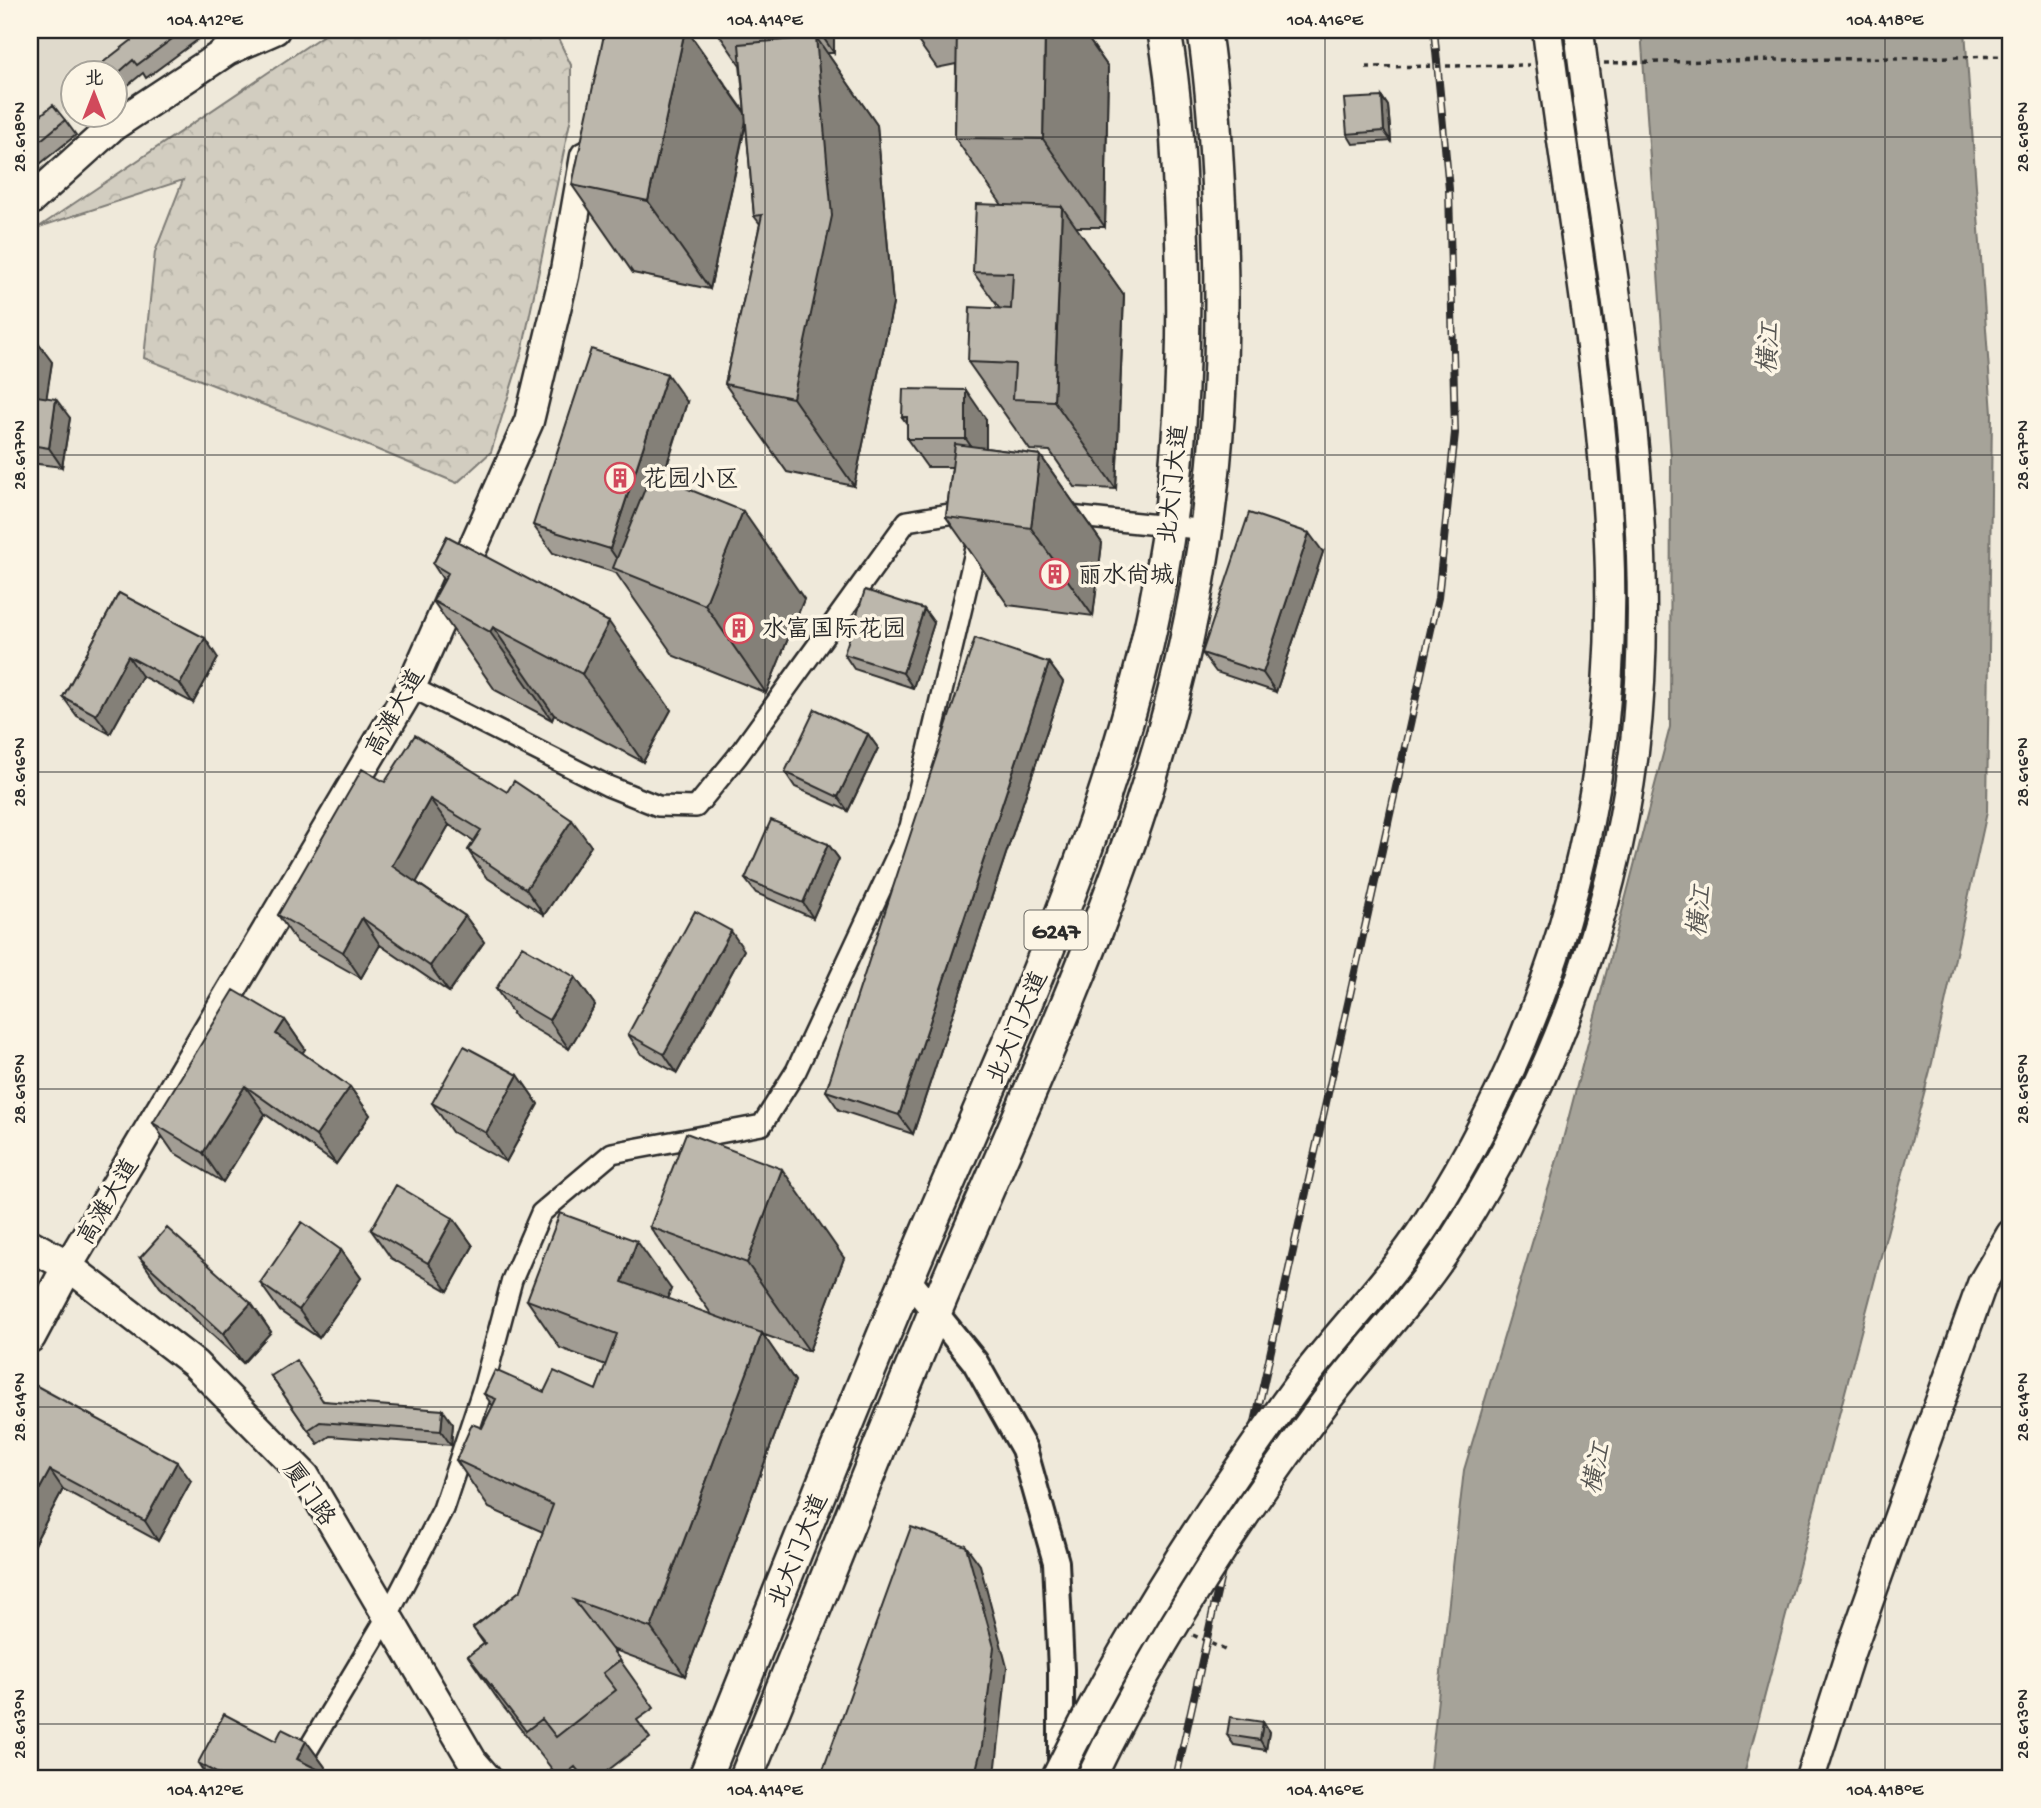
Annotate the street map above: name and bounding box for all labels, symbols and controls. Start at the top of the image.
text: 104.412°E [166,11,244,32]
text: 104.414°E [726,11,803,32]
text: 104.416°E [1286,11,1364,32]
text: 104.418°E [1846,11,1924,32]
north arrow [60,60,130,130]
text: 北 [84,69,104,92]
text: 28.618°N [11,102,32,172]
text: 28.618°N [2014,102,2035,172]
water label: 横江 [1753,320,1789,375]
text: 28.617°N [11,420,32,490]
text: 28.617°N [2014,420,2035,490]
street label: 北大门大道 [1154,423,1196,546]
building icon: 花园小区 [603,461,637,495]
place label: 花园小区 [643,466,739,496]
building icon: 丽水尚城 [1038,557,1072,591]
place label: 丽水尚城 [1078,562,1174,592]
building icon: 水富国际花园 [722,611,756,645]
place label: 水富国际花园 [762,616,906,646]
street label: 高滩大道 [360,664,433,763]
text: 28.616°N [11,737,32,807]
text: 28.616°N [2014,737,2035,807]
water label: 横江 [1683,883,1721,939]
road number: G247 [1024,911,1088,950]
street label: 北大门大道 [982,967,1056,1089]
text: 28.615°N [11,1054,32,1124]
text: 28.615°N [2014,1054,2035,1124]
street label: 高滩大道 [72,1154,147,1251]
text: 28.614°N [11,1372,32,1442]
text: 28.614°N [2014,1372,2035,1442]
water label: 横江 [1577,1439,1621,1498]
street label: 厦门路 [275,1456,341,1533]
street label: 北大门大道 [763,1490,836,1612]
text: 28.613°N [11,1689,32,1759]
text: 28.613°N [2014,1689,2035,1759]
text: 104.412°E [166,1781,244,1802]
text: 104.414°E [726,1781,803,1802]
text: 104.416°E [1286,1781,1364,1802]
text: 104.418°E [1846,1781,1924,1802]

